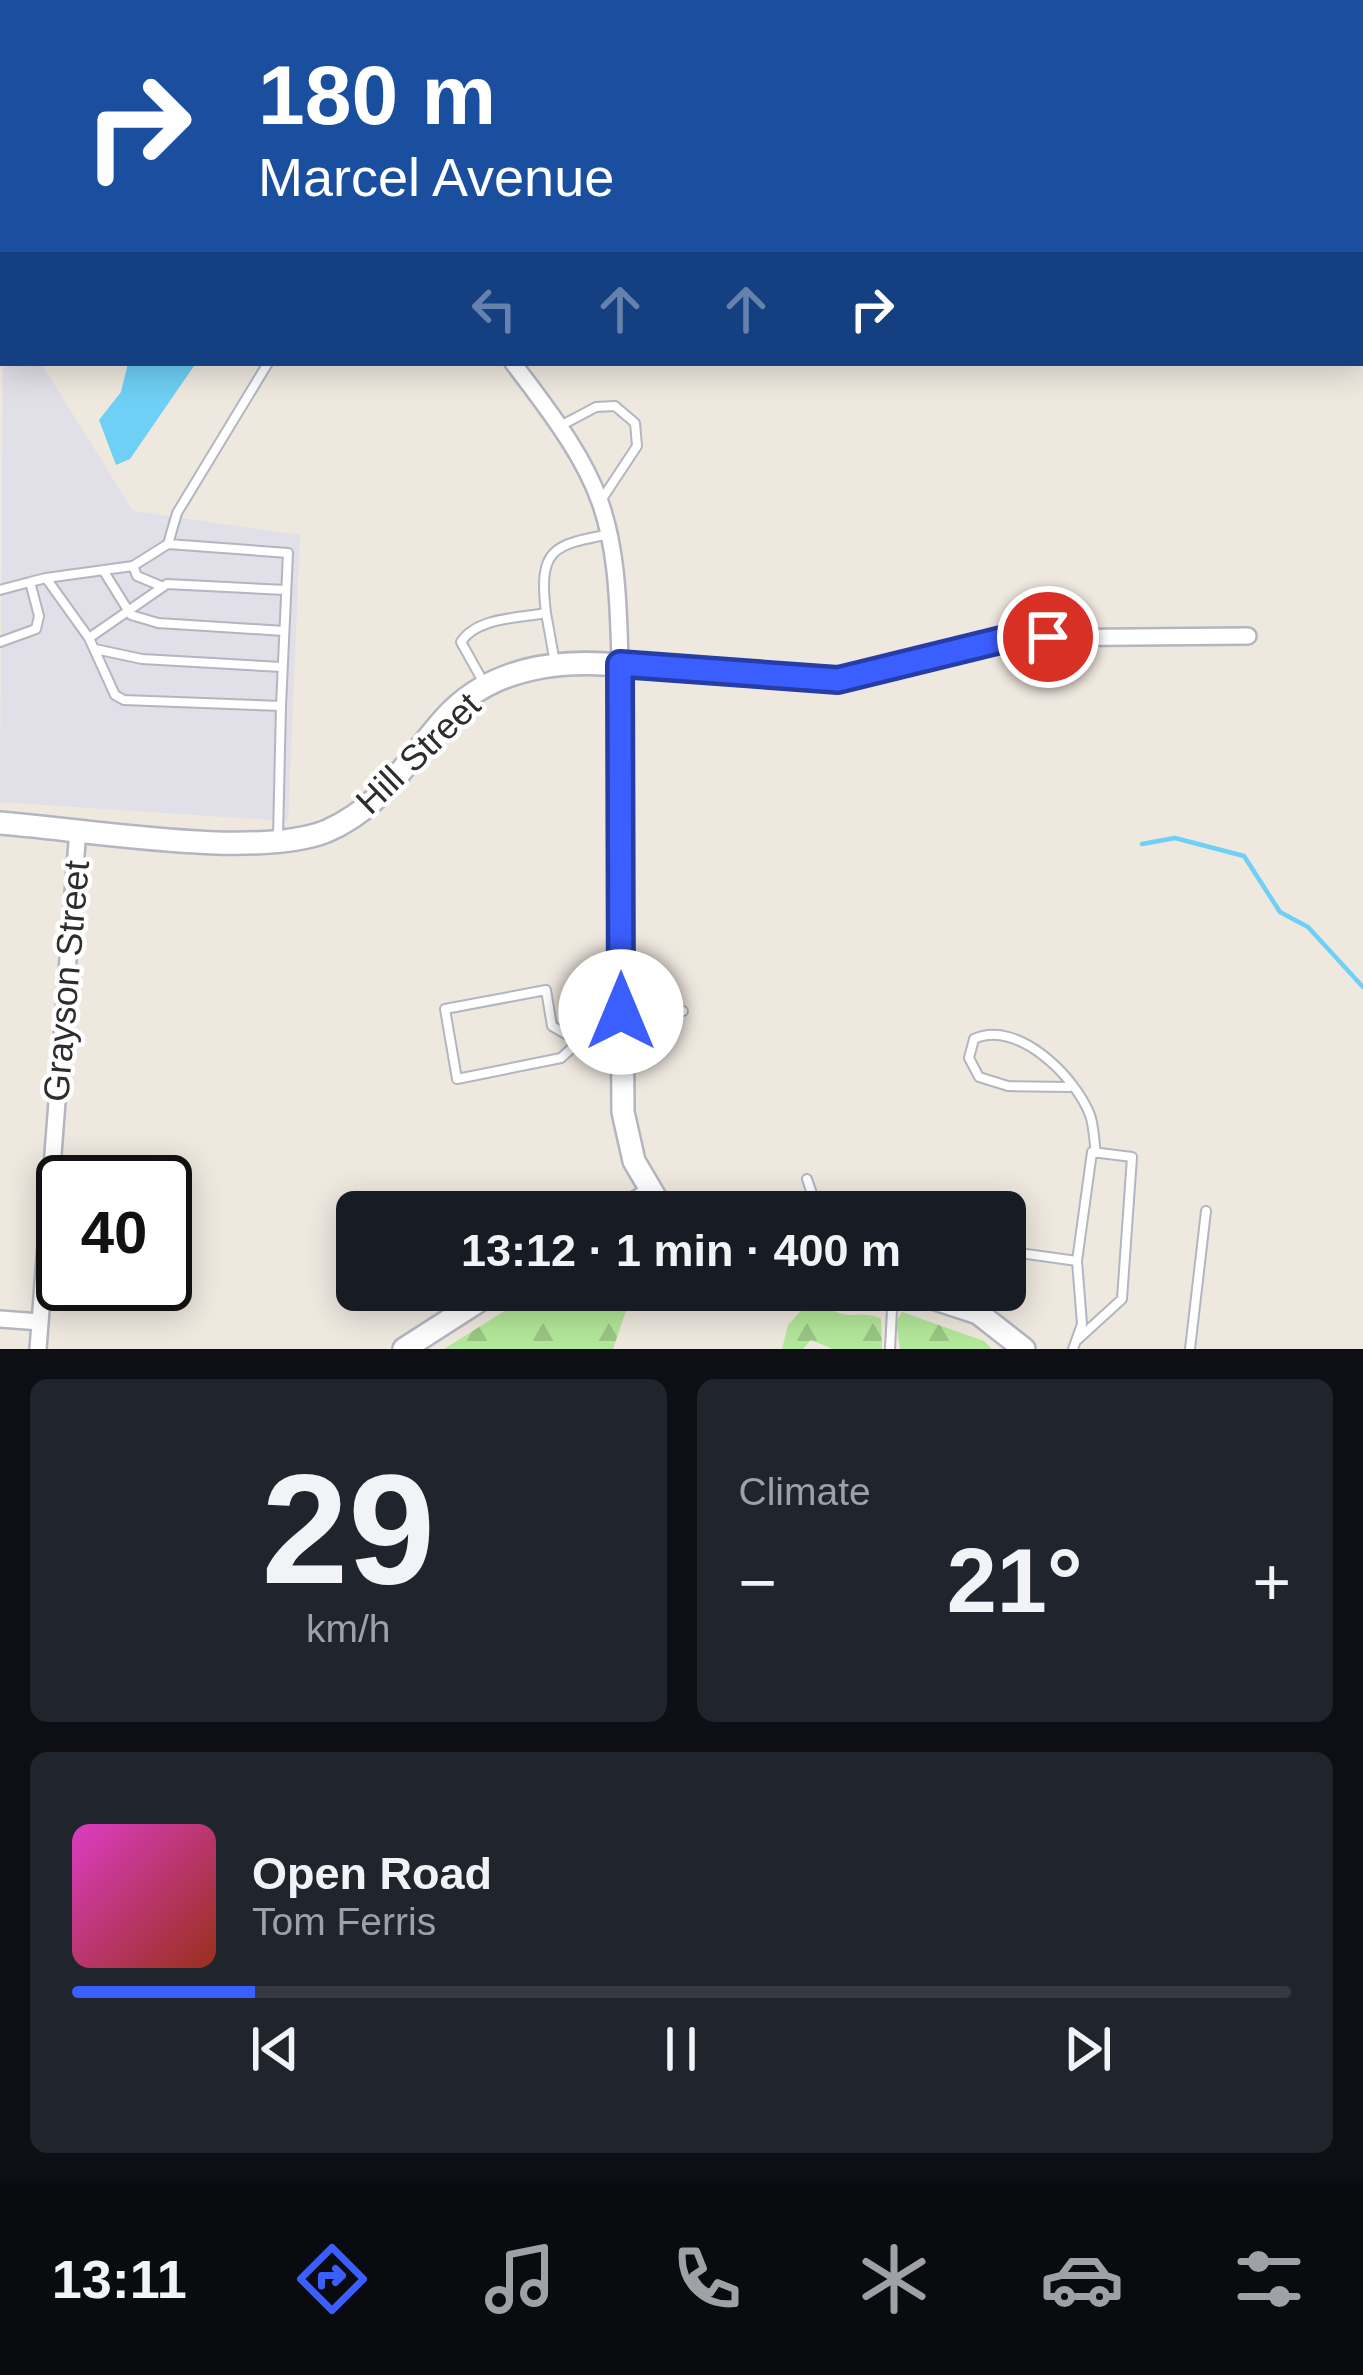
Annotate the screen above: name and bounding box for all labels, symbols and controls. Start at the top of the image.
icon: right [60,48,216,204]
text: 180 m [258,48,496,142]
text: Marcel Avenue [258,147,614,207]
icon: left [461,276,527,342]
icon: ahead [587,276,653,342]
icon: ahead [713,276,779,342]
icon: right [839,276,905,342]
pin [997,586,1099,688]
icon: arrive [1015,604,1081,670]
street label: Hill Street [348,684,488,822]
street label: Grayson Street [35,859,97,1103]
position arrow [558,949,684,1075]
speed limit sign: 40 [36,1155,192,1311]
text: 13:12 · 1 min · 400 m [461,1225,901,1276]
text: 29 [261,1442,435,1616]
text: Climate [739,1470,871,1513]
text: 21° [947,1531,1083,1631]
text: − [739,1545,777,1619]
text: + [1252,1545,1291,1619]
text: km/h [306,1607,391,1650]
text: Open Road [252,1848,492,1899]
text: Tom Ferris [252,1900,436,1943]
icon: previous [242,2016,308,2082]
icon: pause [648,2016,714,2082]
icon: next [1055,2016,1121,2082]
icon: directions [290,2237,374,2321]
icon: music [478,2237,562,2321]
icon: phone [665,2237,749,2321]
icon: climate [852,2237,936,2321]
icon: car [1040,2237,1124,2321]
icon: filters [1227,2237,1311,2321]
text: 13:11 [52,2249,187,2309]

